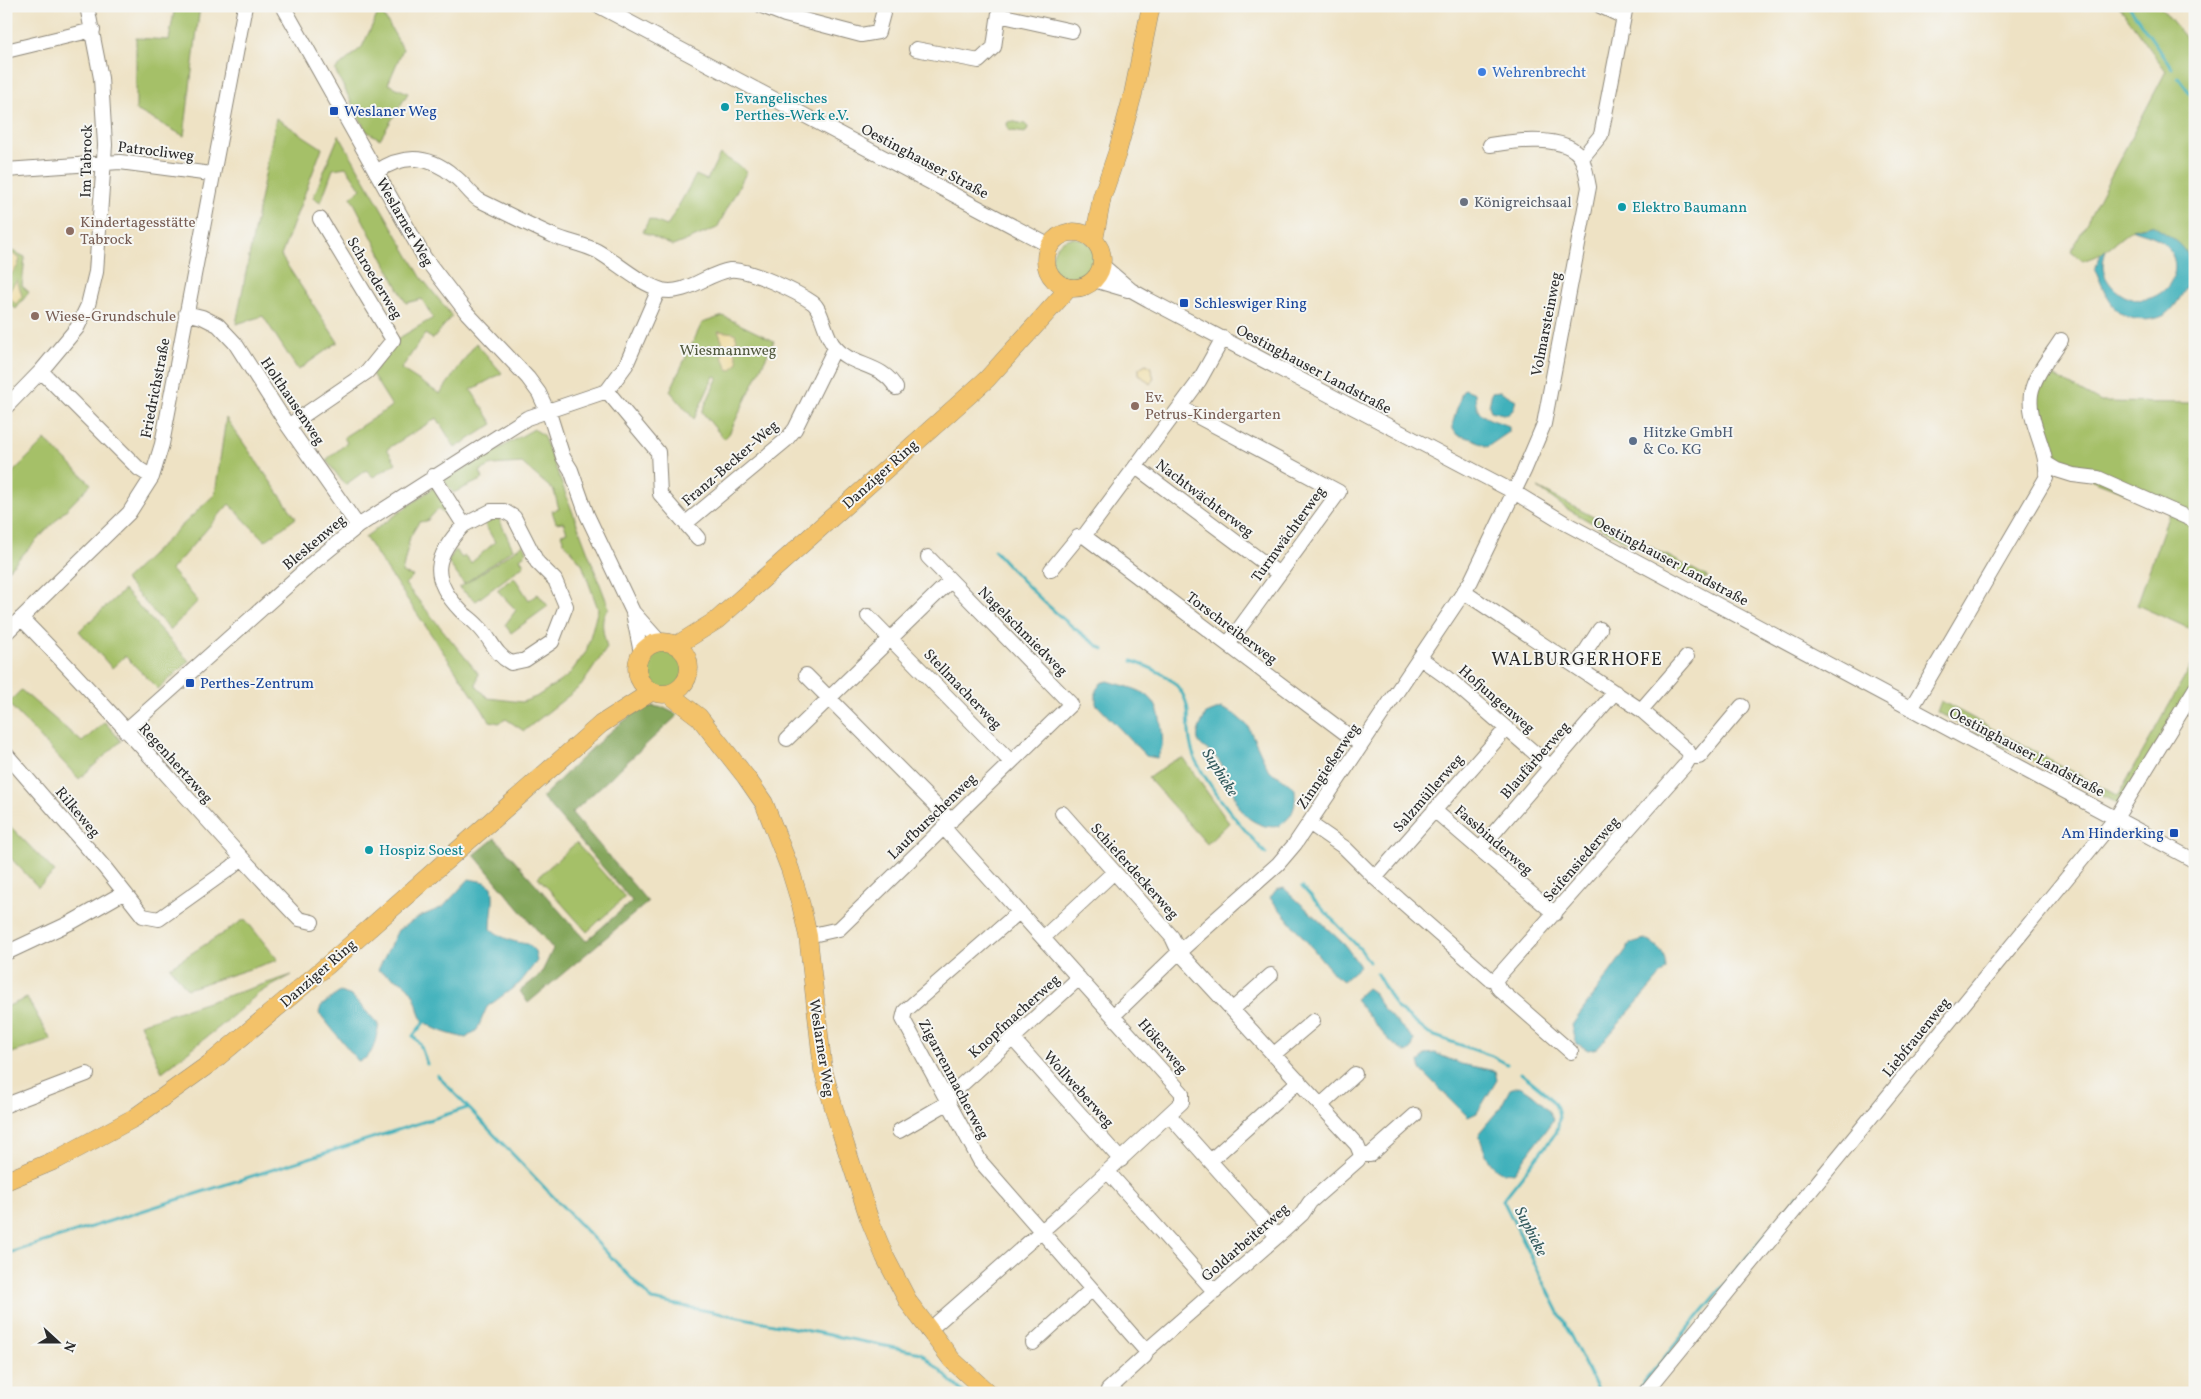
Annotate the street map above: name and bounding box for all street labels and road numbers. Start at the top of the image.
street label: Oestinghauser Straße [857,120,992,205]
street label: Im Tabrock [76,124,99,198]
street label: Patrocliweg [116,137,196,168]
street label: Weslarner Weg [370,175,438,271]
street label: Schroederweg [341,233,407,324]
street label: Volmarsteinweg [1527,270,1568,378]
street label: Oestinghauser Landstraße [1232,320,1395,420]
street label: Friedrichstraße [136,336,177,440]
street label: Holthausenweg [255,354,329,450]
street label: Franz-Becker-Weg [678,416,784,512]
street label: Danziger Ring [839,435,924,515]
street label: Nachtwächterweg [1151,455,1258,543]
street label: Turmwächterweg [1247,482,1332,587]
street label: Bleskenweg [279,510,351,576]
street label: Oestinghauser Landstraße [1589,512,1752,612]
street label: Nagelschmiedweg [972,583,1072,682]
street label: Torschreiberweg [1181,588,1281,671]
street label: Stellmacherweg [918,645,1006,735]
street label: Hofjungenweg [1453,661,1539,739]
street label: Oestinghauser Landstraße [1945,703,2108,803]
street label: Blaufärberweg [1496,717,1576,804]
street label: Regenhertzweg [133,719,217,809]
street label: Zinngießerweg [1293,719,1366,814]
street label: Salzmüllerweg [1389,750,1469,838]
street label: Laufburschenweg [884,769,982,865]
street label: Rilkeweg [49,783,105,843]
street label: Fassbinderweg [1449,801,1537,881]
street label: Seifensiederweg [1539,812,1625,907]
street label: Schieferdeckerweg [1085,819,1183,925]
street label: Danziger Ring [276,935,362,1013]
street label: Knopfmacherweg [965,970,1066,1064]
street label: Liebfrauenweg [1878,993,1956,1082]
street label: Weslarner Weg [802,998,839,1099]
street label: Hökerweg [1132,1015,1192,1079]
street label: Zigarrenmacherweg [912,1016,993,1144]
street label: Wollweberweg [1038,1047,1118,1133]
street label: Goldarbeiterweg [1198,1199,1295,1287]

